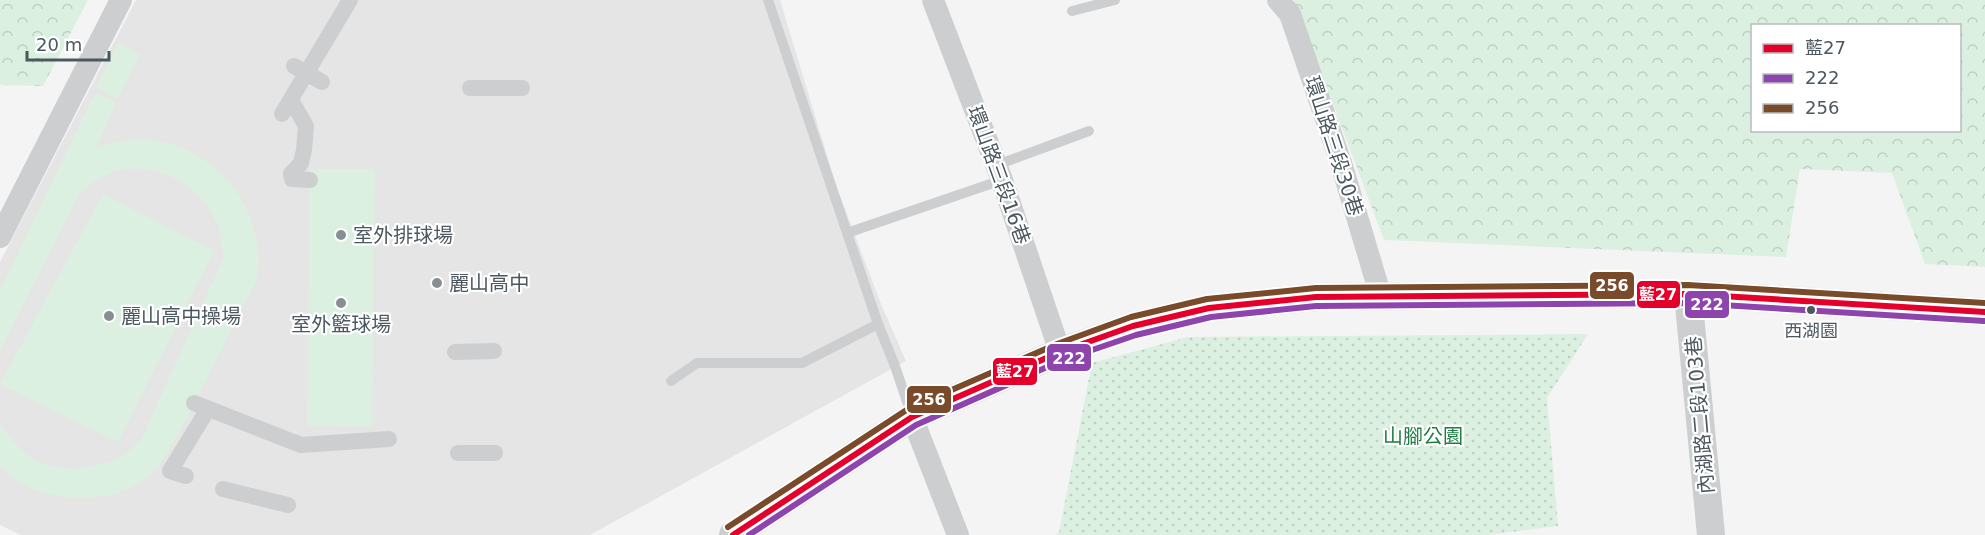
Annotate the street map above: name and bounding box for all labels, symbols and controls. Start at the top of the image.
scale bar [27,24,110,62]
legend [1751,24,1961,132]
text: 20 m [36,34,82,55]
text: 藍27 [1805,37,1846,58]
text: 222 [1805,67,1839,88]
street label: 環山路三段30巷 [1300,73,1368,219]
text: 256 [1805,97,1839,118]
street label: 環山路三段16巷 [963,103,1035,247]
place label: 室外排球場 [353,223,453,247]
marker: 室外排球場 [334,228,348,242]
place label: 麗山高中 [449,271,529,295]
line badge: 256 [1589,271,1635,300]
marker: 麗山高中 [430,276,444,290]
text: 256 [1595,276,1629,295]
line badge: 藍27 [1636,280,1681,309]
text: 藍27 [1639,285,1677,304]
line badge: 222 [1684,290,1730,319]
text: 222 [1690,295,1724,314]
marker: 室外籃球場 [334,296,348,310]
place label: 麗山高中操場 [121,304,241,328]
marker: 西湖園 [1805,304,1817,316]
marker: 麗山高中操場 [102,309,116,323]
place label: 室外籃球場 [291,312,391,336]
place label: 西湖園 [1784,320,1838,341]
street label: 內湖路二段103巷 [1681,335,1719,495]
line badge: 222 [1046,343,1092,372]
text: 222 [1052,349,1086,368]
line badge: 藍27 [992,357,1038,386]
text: 藍27 [996,362,1034,381]
line badge: 256 [906,385,952,414]
text: 256 [912,390,946,409]
park label: 山腳公園 [1383,424,1463,448]

